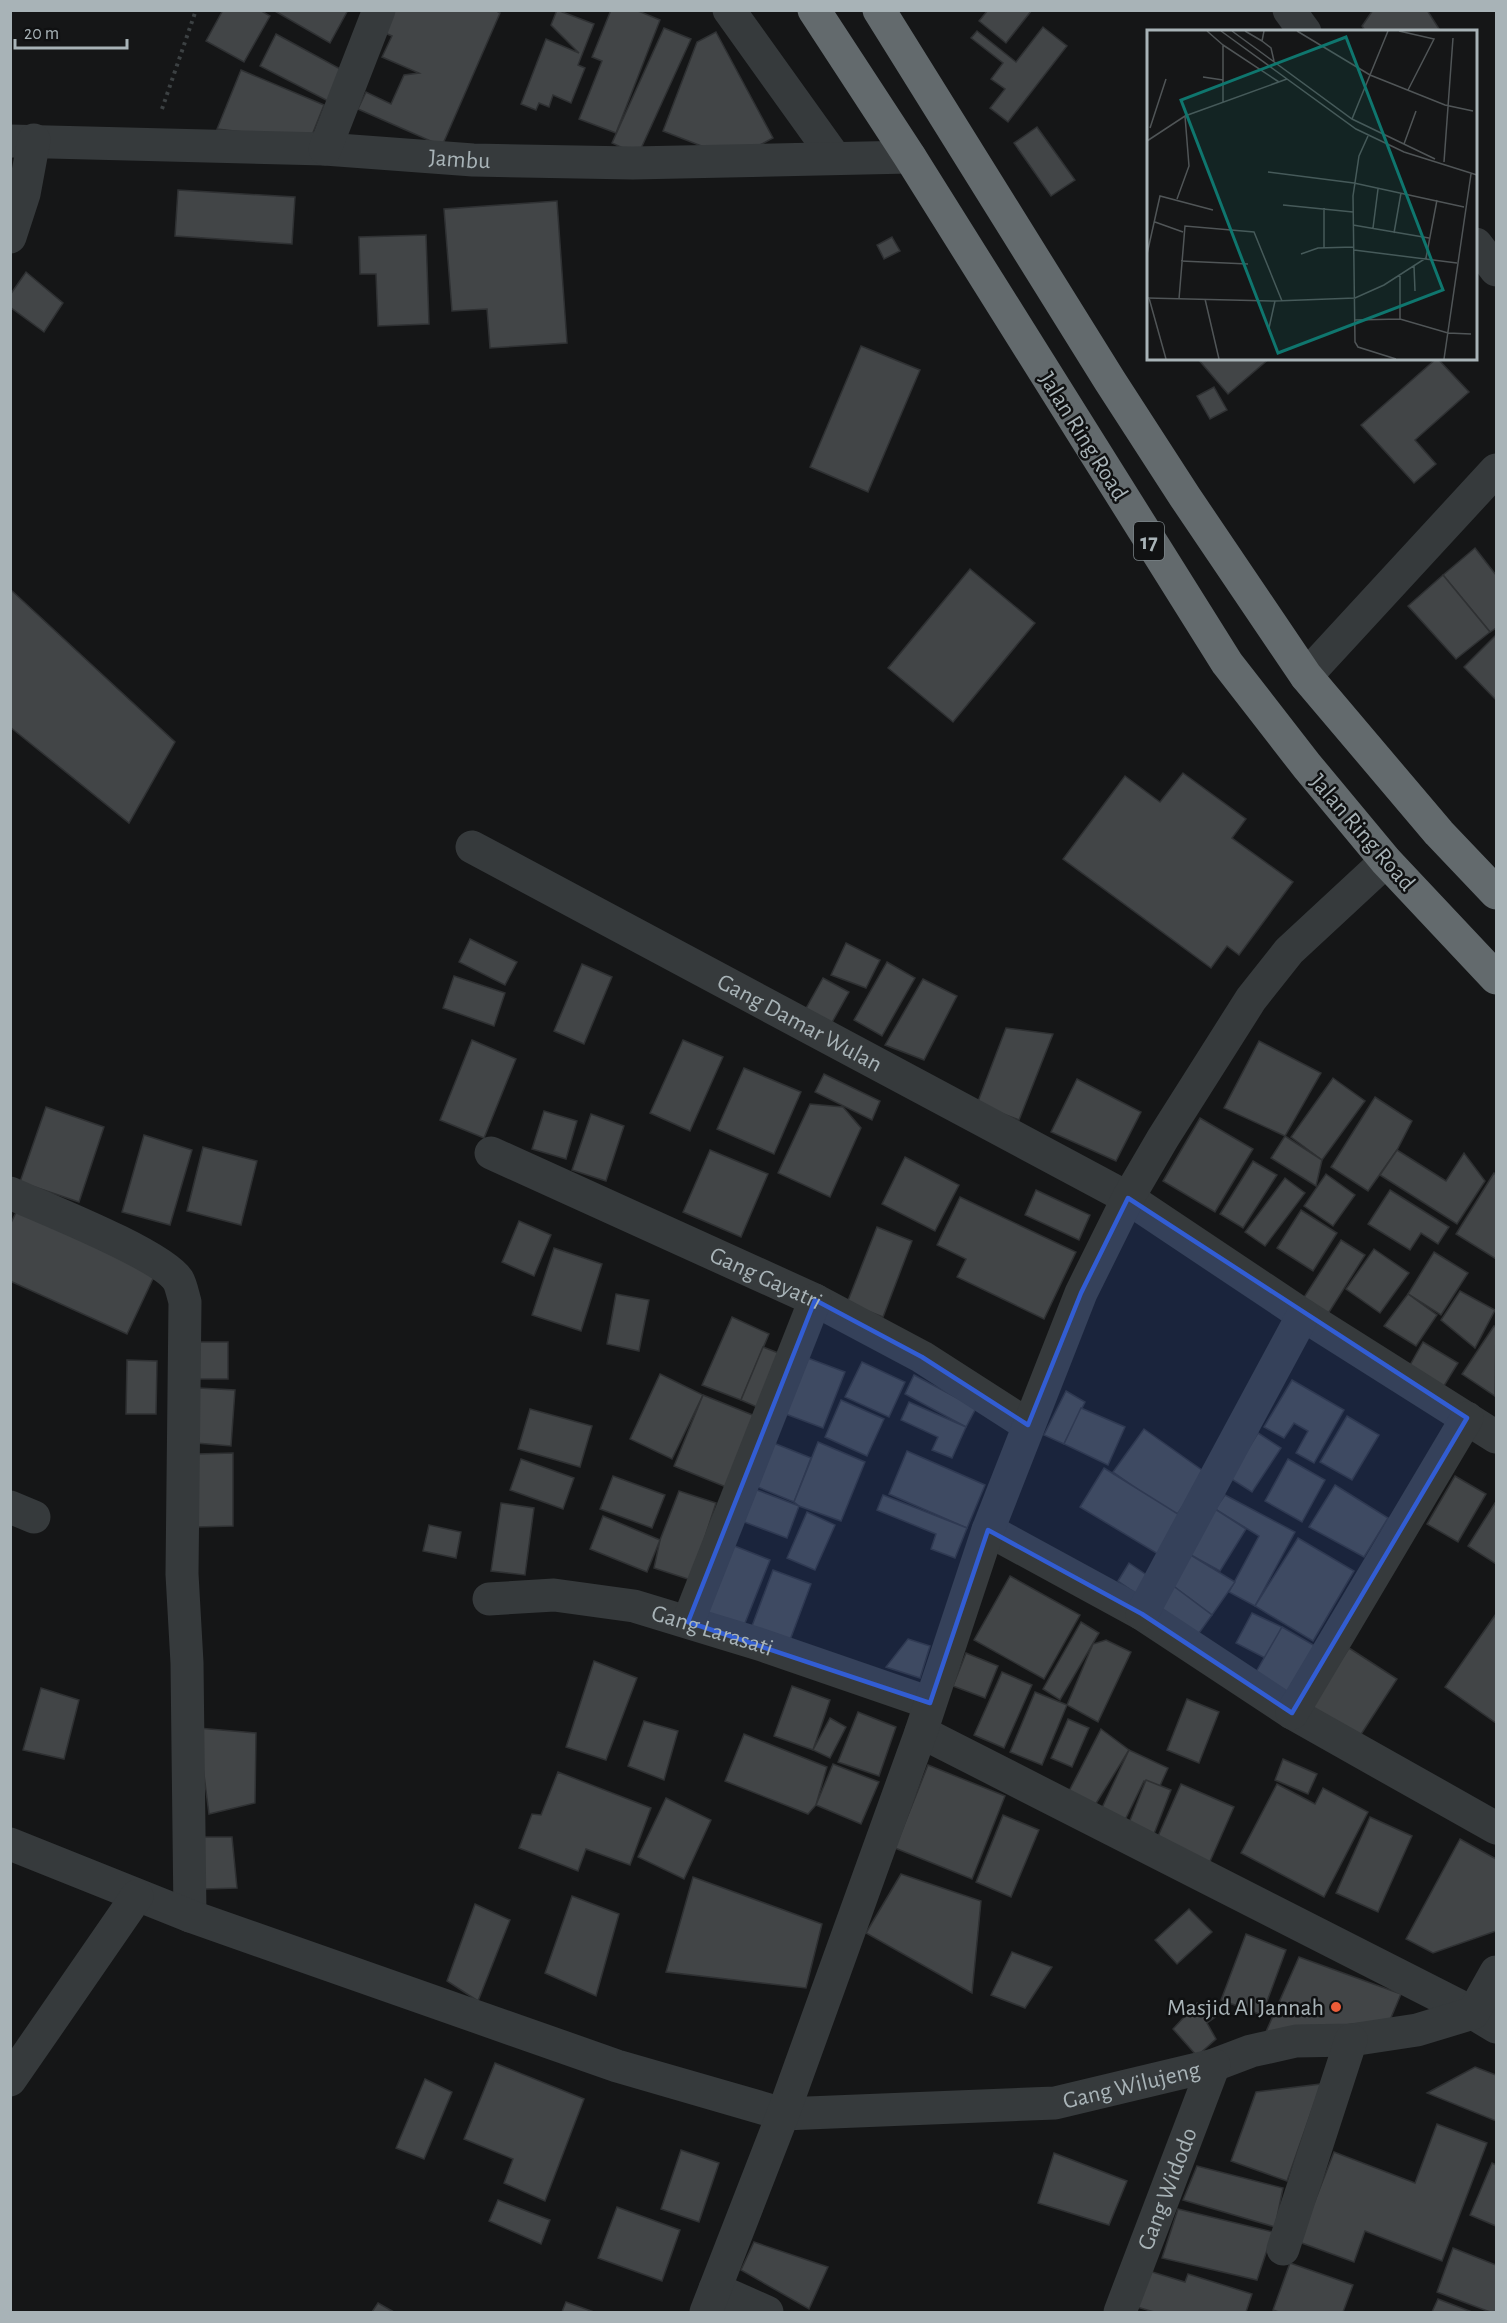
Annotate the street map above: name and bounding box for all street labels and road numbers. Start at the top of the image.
street label: Jambu [428,146,491,173]
street label: Jalan Ring Road [1034,368,1132,505]
road number: 17 [1134,522,1164,560]
street label: Jalan Ring Road [1305,770,1419,896]
street label: Gang Damar Wulan [713,970,886,1077]
street label: Gang Gayatri [706,1243,826,1314]
street label: Gang Larasati [649,1601,776,1661]
street label: Gang Wilujeng [1061,2058,1203,2114]
street label: Gang Widodo [1134,2125,1202,2253]

